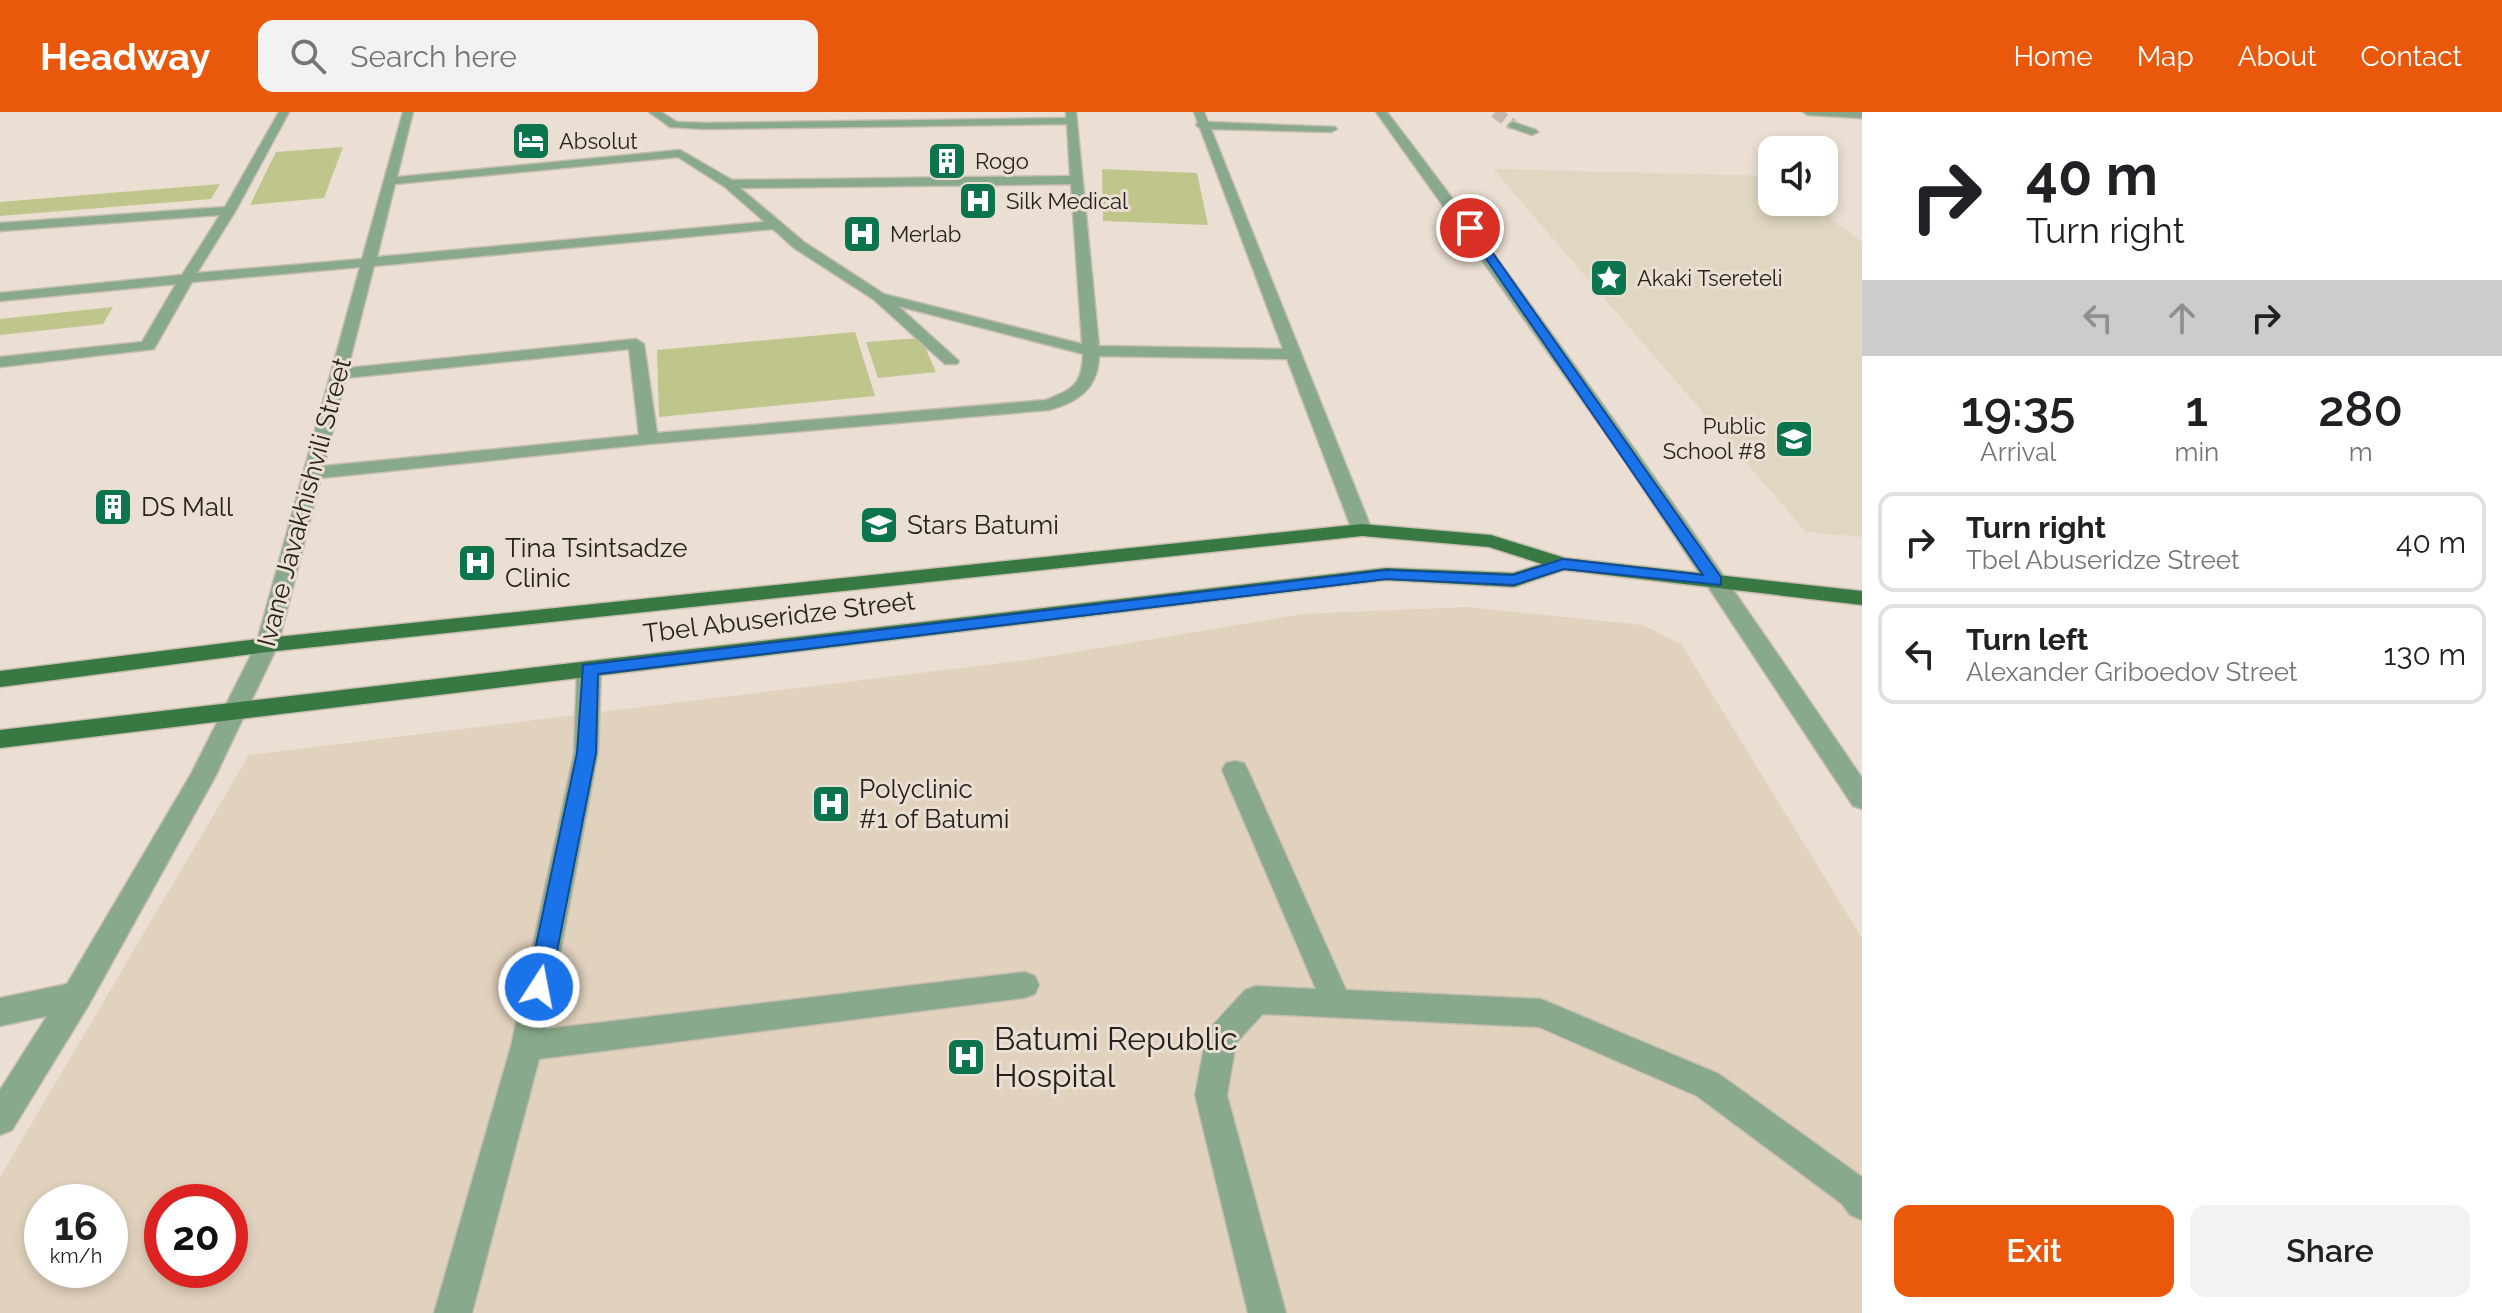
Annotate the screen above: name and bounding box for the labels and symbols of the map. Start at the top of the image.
hotel icon: Absolut [510,120,552,162]
place label: Absolut [559,128,638,154]
building icon: Rogo [926,140,968,182]
place label: Rogo [975,148,1029,174]
hospital icon: Silk Medical [957,180,999,222]
place label: Silk Medical [1006,188,1128,214]
pin [1436,194,1504,262]
hospital icon: Merlab [841,213,883,255]
place label: Merlab [890,221,961,247]
place icon: Akaki Tsereteli [1588,257,1630,299]
place label: Akaki Tsereteli [1637,265,1783,291]
street label: Ivane Javakhishvili Street [251,354,357,649]
place label: Public School #8 [1663,413,1766,464]
school or university icon: Public School #8 [1773,418,1815,460]
building icon: DS Mall [92,486,134,528]
place label: DS Mall [141,492,234,522]
school or university icon: Stars Batumi [858,504,900,546]
place label: Stars Batumi [907,510,1059,540]
place label: Tina Tsintsadze Clinic [505,533,688,593]
hospital icon: Tina Tsintsadze Clinic [456,542,498,584]
street label: Tbel Abuseridze Street [641,585,917,649]
place label: Polyclinic #1 of Batumi [859,774,1009,834]
hospital icon: Polyclinic #1 of Batumi [810,783,852,825]
position arrow [497,945,581,1029]
place label: Batumi Republic Hospital [994,1020,1238,1094]
hospital icon: Batumi Republic Hospital [945,1036,987,1078]
speed limit sign: 20 [144,1184,248,1288]

